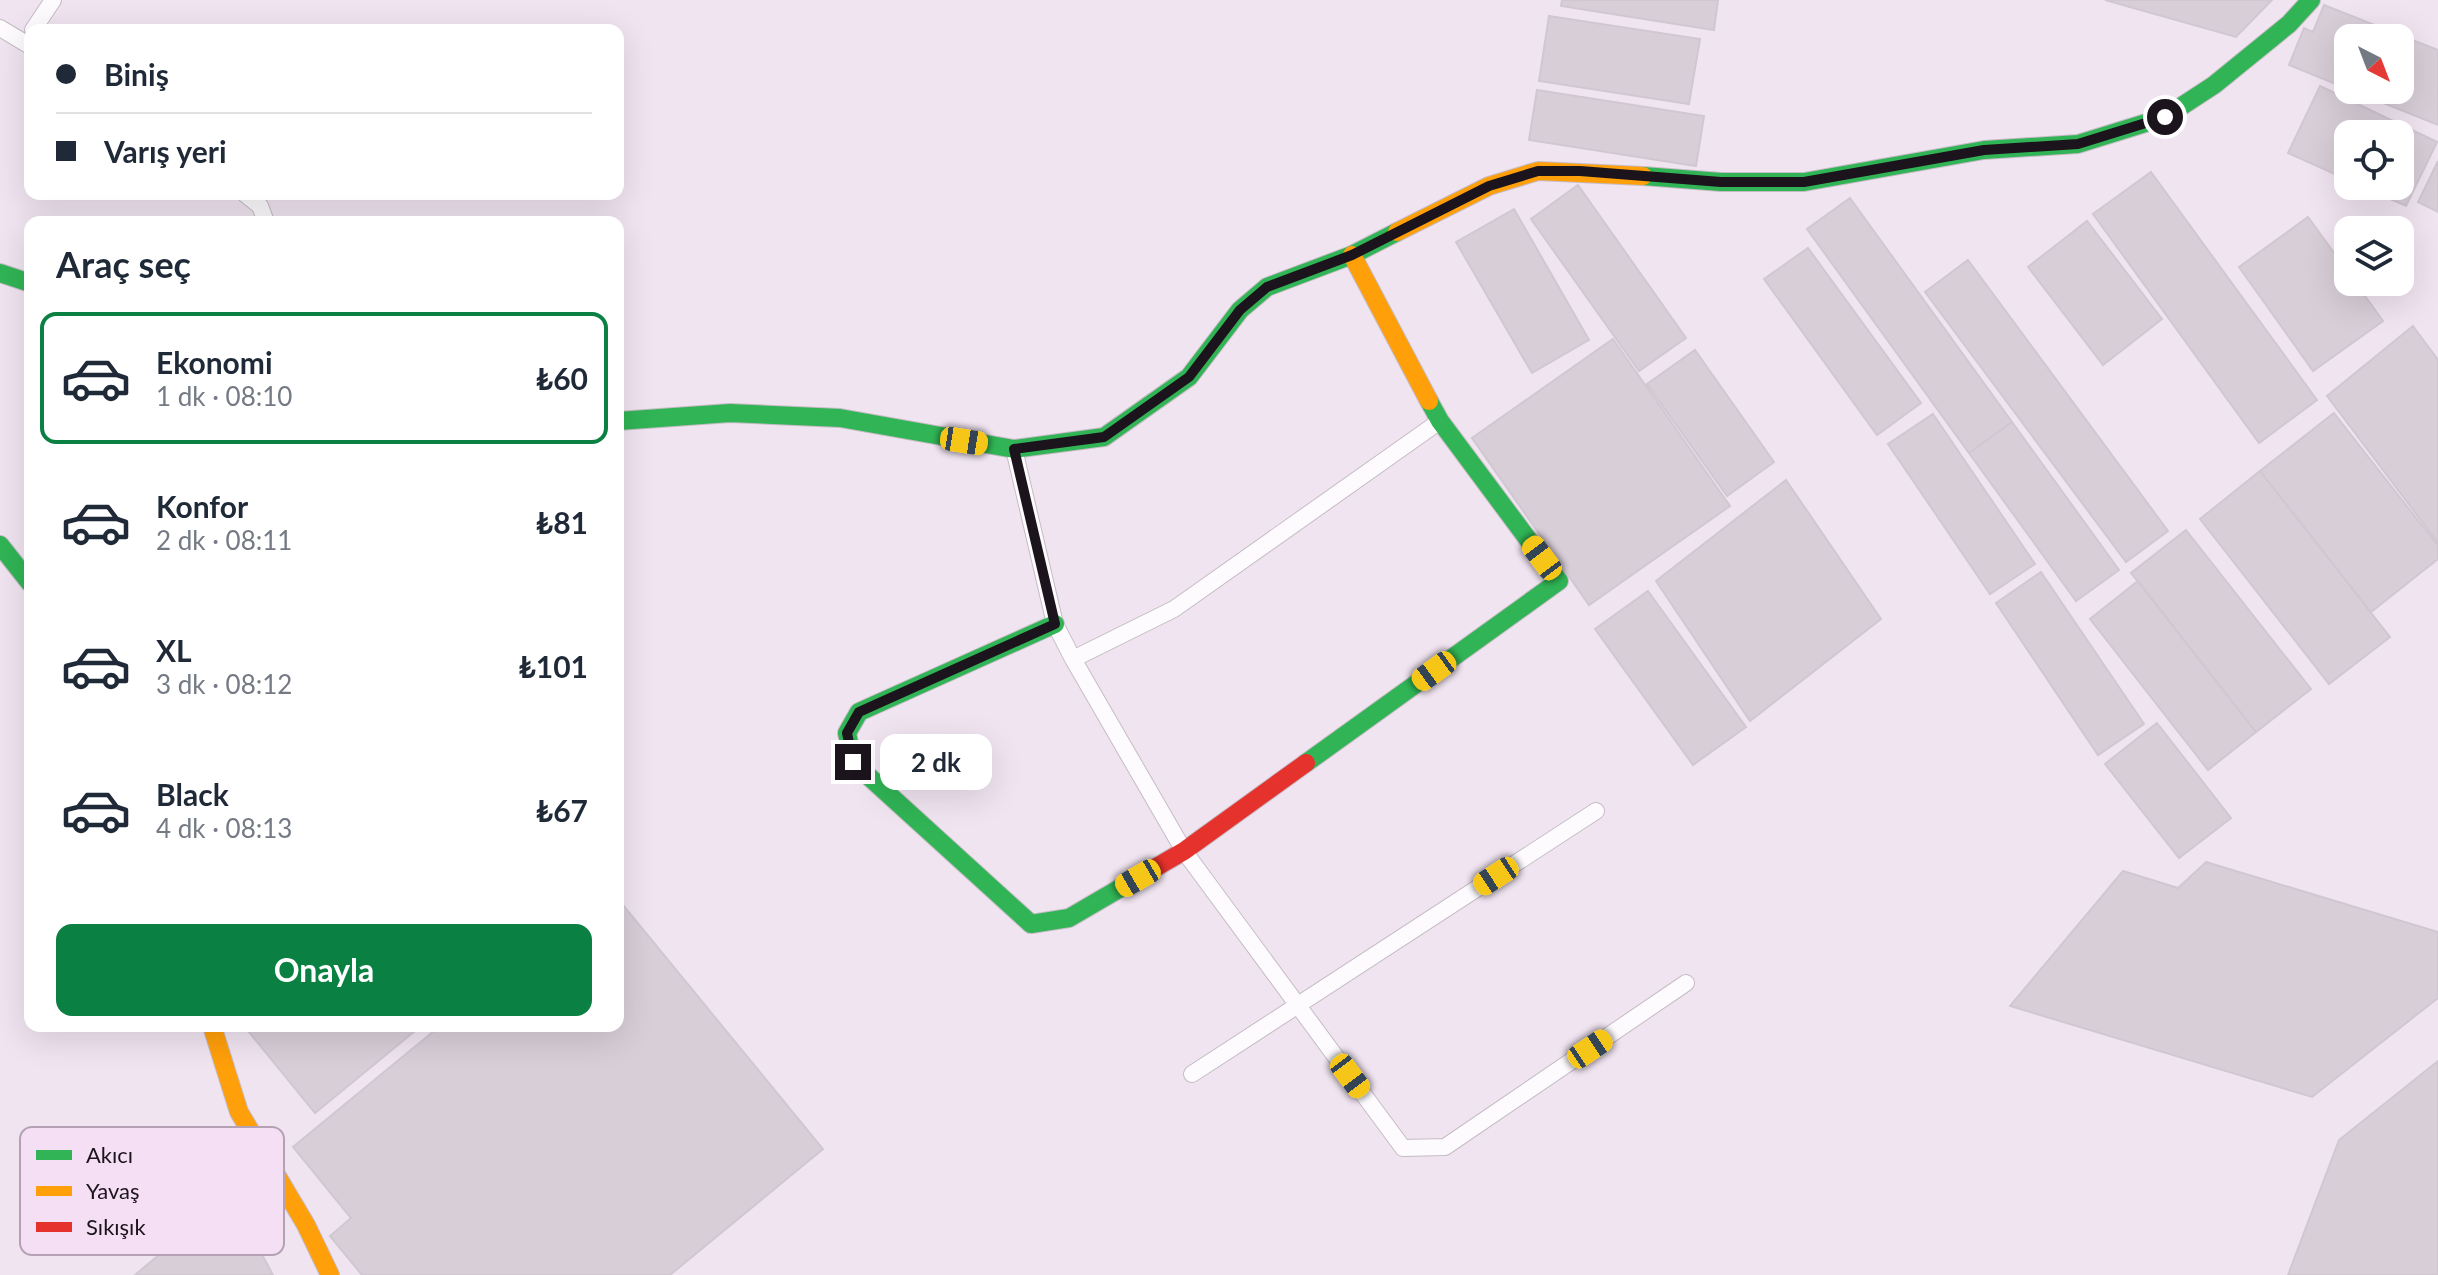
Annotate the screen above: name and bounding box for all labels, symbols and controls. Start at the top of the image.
north arrow [2334,24,2414,104]
map controls [2334,24,2414,296]
text: Biniş [104,56,169,92]
route start [2147,99,2183,135]
button: locate [2334,120,2414,200]
text: Varış yeri [104,133,227,169]
button: layers [2334,216,2414,296]
text: Araç seç [56,242,191,286]
icon: car [60,342,132,414]
text: Ekonomi [156,344,273,380]
text: ₺60 [536,360,588,396]
text: 1 dk · 08:10 [156,380,292,412]
car [938,425,990,457]
icon: car [60,486,132,558]
text: Konfor [156,488,248,524]
text: ₺81 [536,504,588,540]
text: 2 dk · 08:11 [156,524,292,556]
car [1518,532,1566,584]
icon: car [60,630,132,702]
text: XL [156,632,192,668]
car [1408,647,1460,695]
text: ₺101 [518,648,588,684]
text: 3 dk · 08:12 [156,668,292,700]
callout: 2 dk [881,734,993,790]
route end [835,744,871,780]
text: 2 dk [911,746,961,778]
icon: car [60,774,132,846]
text: Black [156,776,229,812]
text: ₺67 [536,792,588,828]
text: 4 dk · 08:13 [156,812,292,844]
car [1469,853,1523,899]
car [1111,856,1165,900]
button: Onayla [56,924,592,1016]
car [1563,1026,1617,1072]
car [1326,1050,1374,1102]
legend [20,1127,284,1255]
text: Akıcı [86,1141,133,1168]
text: Yavaş [86,1177,140,1204]
text: Sıkışık [86,1213,146,1240]

